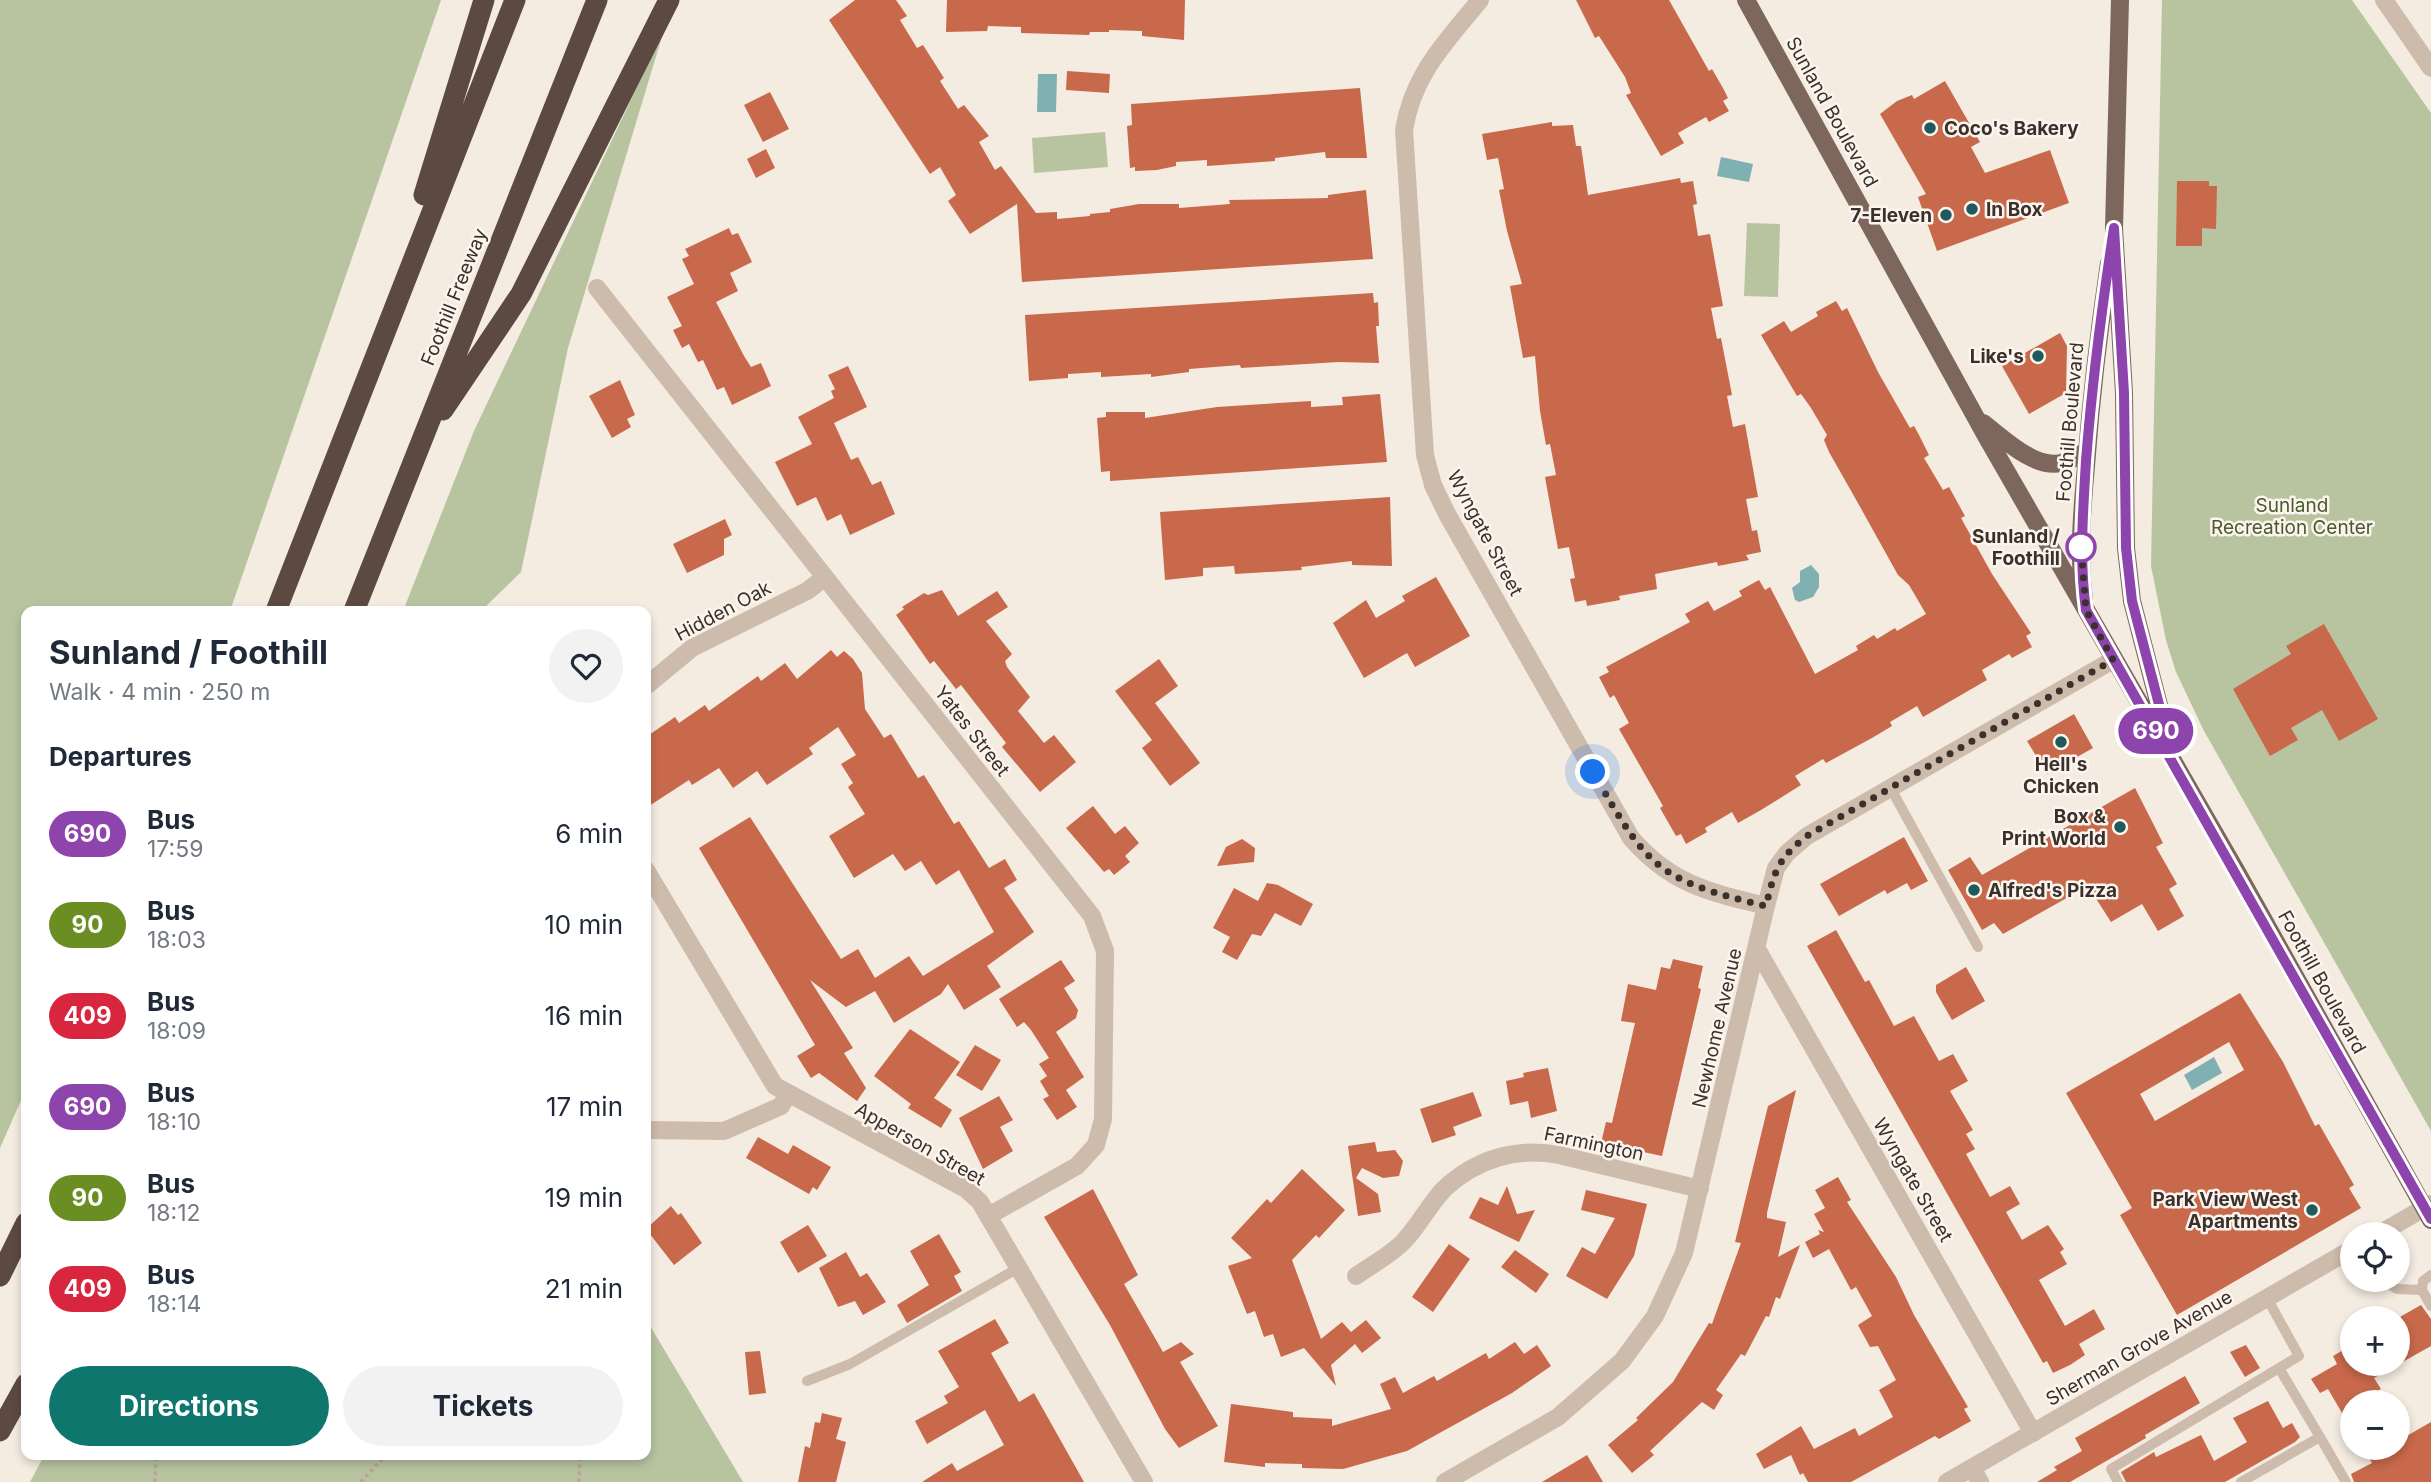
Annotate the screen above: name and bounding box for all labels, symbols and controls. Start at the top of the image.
street label: Sunland Boulevard [1781,33,1883,191]
place label: Coco's Bakery [1944,117,2079,140]
marker: Coco's Bakery [1922,120,1938,136]
place label: In Box [1986,198,2043,221]
marker: In Box [1964,201,1980,217]
place label: 7-Eleven [1850,204,1932,227]
marker: 7-Eleven [1938,207,1954,223]
street label: Foothill Freeway [416,225,492,369]
street label: Foothill Boulevard [2052,341,2088,503]
place label: Like's [1970,345,2024,368]
marker: Like's [2030,348,2046,364]
street label: Wyngate Street [1442,466,1528,600]
park label: Sunland Recreation Center [2211,494,2373,539]
place label: Sunland / Foothill [1972,525,2061,570]
marker: Sunland / Foothill [2066,532,2096,562]
street label: Hidden Oak [671,576,775,646]
button: heart [549,629,623,703]
text: Sunland / Foothill [49,632,328,672]
text: Walk · 4 min · 250 m [49,678,271,706]
street label: Yates Street [930,681,1014,781]
line badge: 690 [2116,708,2196,754]
text: 690 [2132,716,2180,745]
marker: Hell's Chicken [2053,734,2069,750]
text: Departures [49,741,192,772]
place label: Hell's Chicken [2023,753,2099,798]
your location [1575,754,1610,789]
text: Bus [147,804,195,835]
place label: Box & Print World [2002,805,2106,850]
text: 6 min [555,818,623,849]
text: 690 [64,819,111,848]
marker: Box & Print World [2112,819,2128,835]
text: 17:59 [147,835,203,863]
place label: Alfred's Pizza [1988,879,2117,902]
marker: Alfred's Pizza [1966,882,1982,898]
text: Bus [147,895,195,926]
street label: Foothill Boulevard [2273,906,2371,1058]
text: 10 min [544,909,623,940]
text: 90 [72,910,103,939]
text: 18:03 [147,926,206,954]
street label: Newhome Avenue [1687,946,1747,1110]
text: Bus [147,986,195,1017]
text: 16 min [545,1000,623,1031]
text: 409 [64,1001,112,1030]
text: 18:09 [147,1017,206,1045]
text: Bus [147,1077,195,1108]
text: 17 min [546,1091,623,1122]
text: 690 [64,1092,111,1121]
street label: Apperson Street [851,1097,989,1191]
text: 18:10 [147,1108,201,1136]
street label: Wyngate Street [1868,1114,1958,1246]
street label: Farmington [1542,1122,1646,1166]
text: Bus [147,1168,195,1199]
text: 19 min [545,1182,623,1213]
text: 90 [72,1183,103,1212]
place label: Park View West Apartments [2153,1188,2298,1233]
text: 18:12 [147,1199,201,1227]
marker: Park View West Apartments [2304,1202,2320,1218]
map controls [2340,1222,2410,1460]
button: locate [2340,1222,2410,1292]
text: Bus [147,1259,195,1290]
text: 21 min [545,1273,623,1304]
text: 409 [64,1274,112,1303]
street label: Sherman Grove Avenue [2042,1285,2236,1411]
text: 18:14 [147,1290,201,1318]
button: + [2340,1306,2410,1376]
button: Directions [49,1366,329,1446]
button: Tickets [343,1366,623,1446]
button: − [2340,1390,2410,1460]

